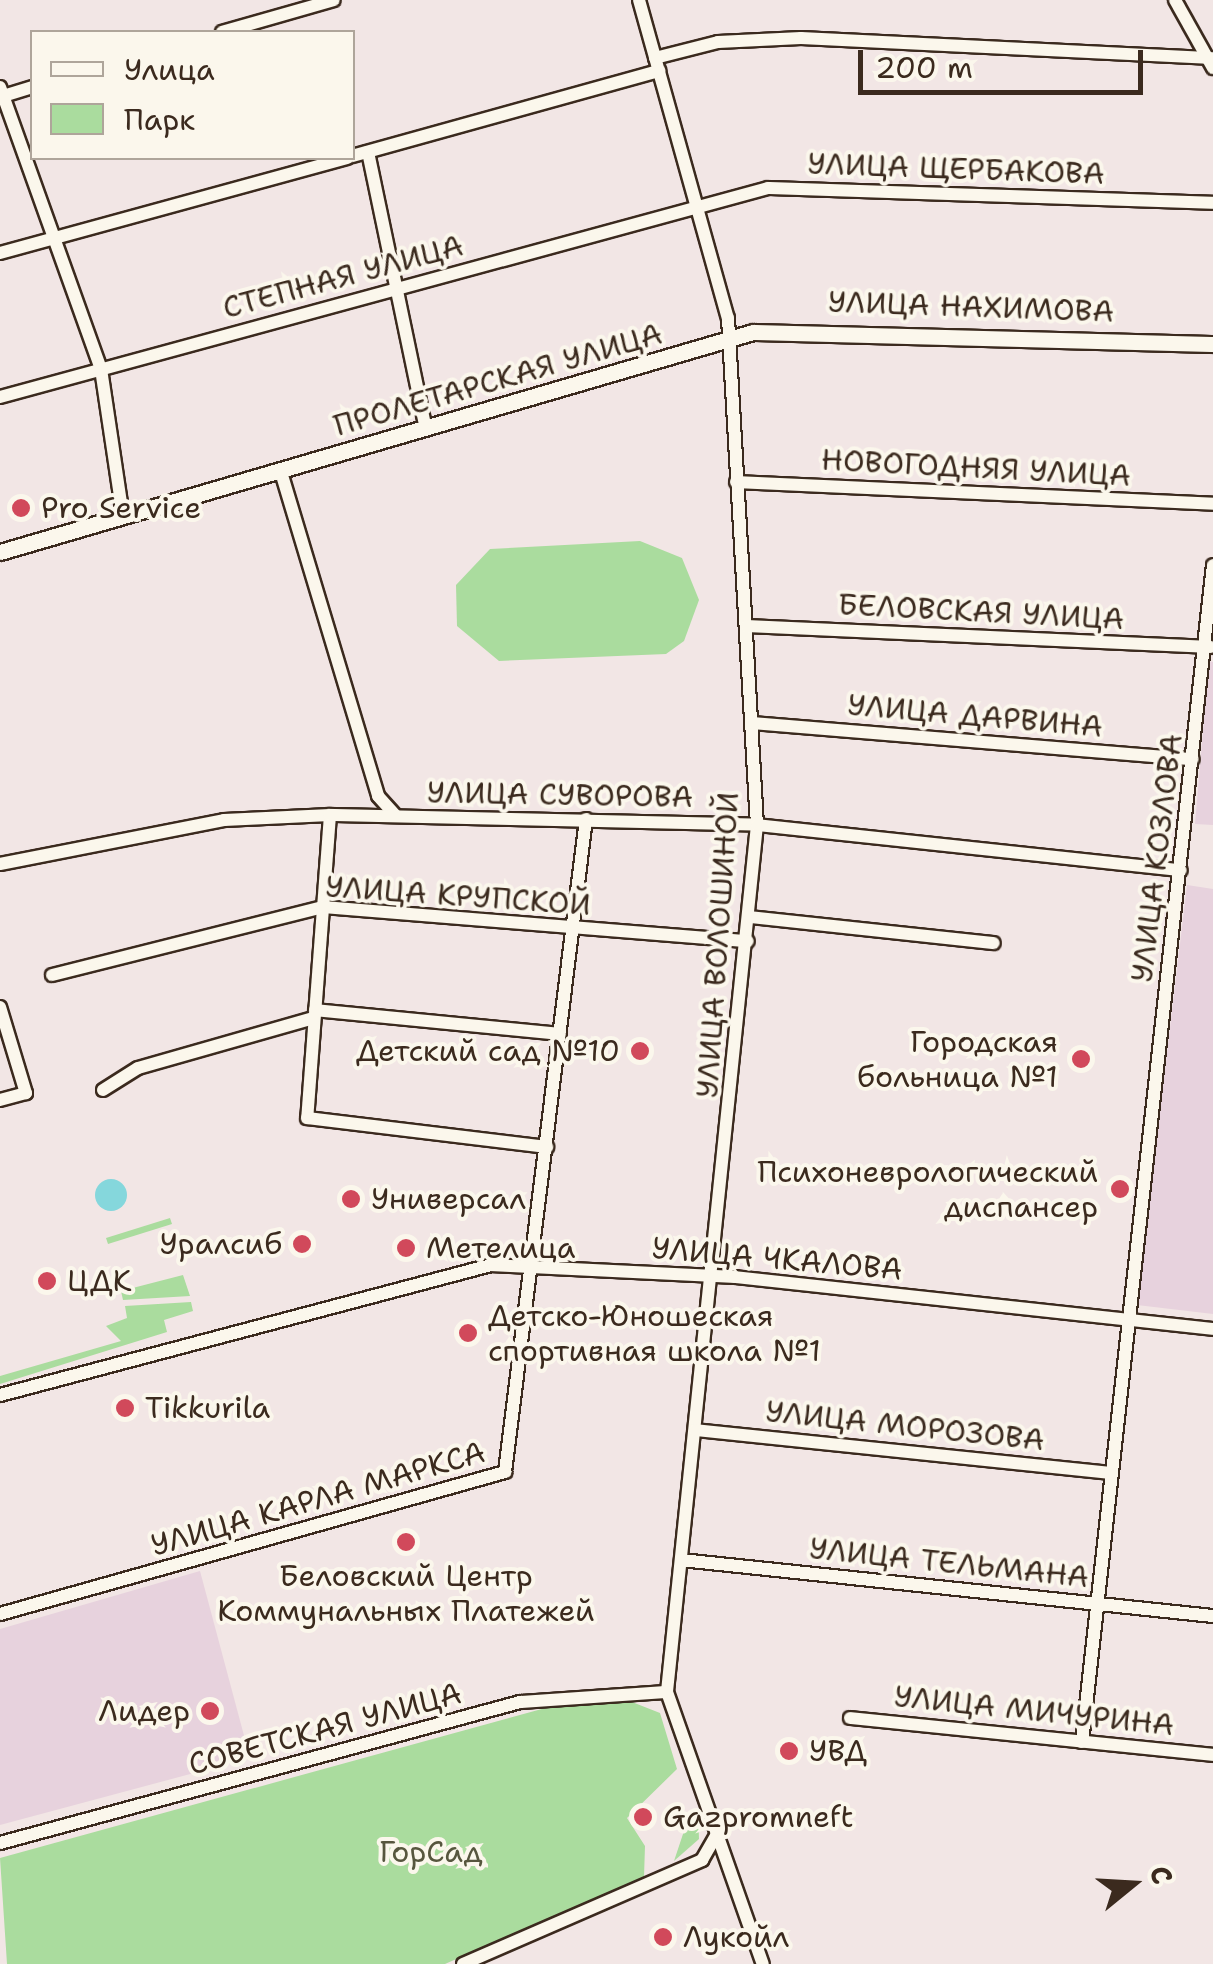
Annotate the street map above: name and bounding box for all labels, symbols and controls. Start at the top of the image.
legend [30,30,355,160]
scale bar [863,30,1148,92]
text: 200 m [875,47,973,88]
text: Улица [124,49,215,90]
text: Парк [124,99,195,140]
street label: УЛИЦА ЩЕРБАКОВА [807,146,1105,192]
street label: СТЕПНАЯ УЛИЦА [219,228,467,326]
street label: УЛИЦА НАХИМОВА [827,284,1115,330]
street label: ПРОЛЕТАРСКАЯ УЛИЦА [330,316,666,444]
street label: НОВОГОДНЯЯ УЛИЦА [820,442,1132,494]
place label: Pro Service [41,490,201,526]
marker: Pro Service [10,497,32,519]
street label: БЕЛОВСКАЯ УЛИЦА [837,587,1125,637]
street label: УЛИЦА ДАРВИНА [846,687,1104,745]
street label: УЛИЦА КОЗЛОВА [1124,732,1190,984]
street label: УЛИЦА СУВОРОВА [427,775,693,815]
street label: УЛИЦА ВОЛОШИНОЙ [689,791,747,1099]
street label: УЛИЦА КРУПСКОЙ [324,869,592,923]
place label: Городская больница №1 [857,1024,1058,1094]
place label: Детский сад №10 [356,1033,620,1069]
marker: Детский сад №10 [629,1040,651,1062]
marker: Городская больница №1 [1068,1046,1094,1072]
place label: Психоневрологический диспансер [758,1154,1098,1224]
marker: Психоневрологический диспансер [1107,1176,1133,1202]
place label: Универсал [371,1181,526,1217]
marker: Универсал [340,1188,362,1210]
place label: Уралсиб [160,1226,282,1262]
place label: Метелица [426,1230,576,1266]
street label: УЛИЦА ЧКАЛОВА [650,1230,904,1288]
marker: Уралсиб [291,1233,313,1255]
marker: Метелица [395,1237,417,1259]
place label: ЦДК [67,1263,132,1299]
marker: ЦДК [36,1270,58,1292]
place label: Детско-Юношеская спортивная школа №1 [488,1298,821,1368]
marker: Детско-Юношеская спортивная школа №1 [457,1322,479,1344]
place label: Tikkurila [145,1390,270,1426]
street label: УЛИЦА МОРОЗОВА [764,1393,1046,1459]
marker: Tikkurila [114,1397,136,1419]
street label: УЛИЦА КАРЛА МАРКСА [147,1434,489,1564]
street label: УЛИЦА ТЕЛЬМАНА [808,1530,1090,1596]
marker: Беловский Центр Коммунальных Платежей [395,1531,417,1553]
place label: Беловский Центр Коммунальных Платежей [217,1558,595,1628]
street label: СОВЕТСКАЯ УЛИЦА [185,1675,465,1783]
street label: УЛИЦА МИЧУРИНА [892,1678,1176,1744]
place label: Лидер [98,1693,190,1729]
marker: Лидер [199,1700,221,1722]
place label: УВД [809,1733,867,1769]
marker: УВД [778,1740,800,1762]
place label: Gazpromneft [663,1799,854,1835]
marker: Gazpromneft [632,1806,654,1828]
park label: ГорСад [379,1834,483,1870]
north arrow [1083,1834,1183,1934]
text: С [1141,1861,1182,1889]
place label: Лукойл [683,1919,789,1955]
marker: Лукойл [652,1926,674,1948]

